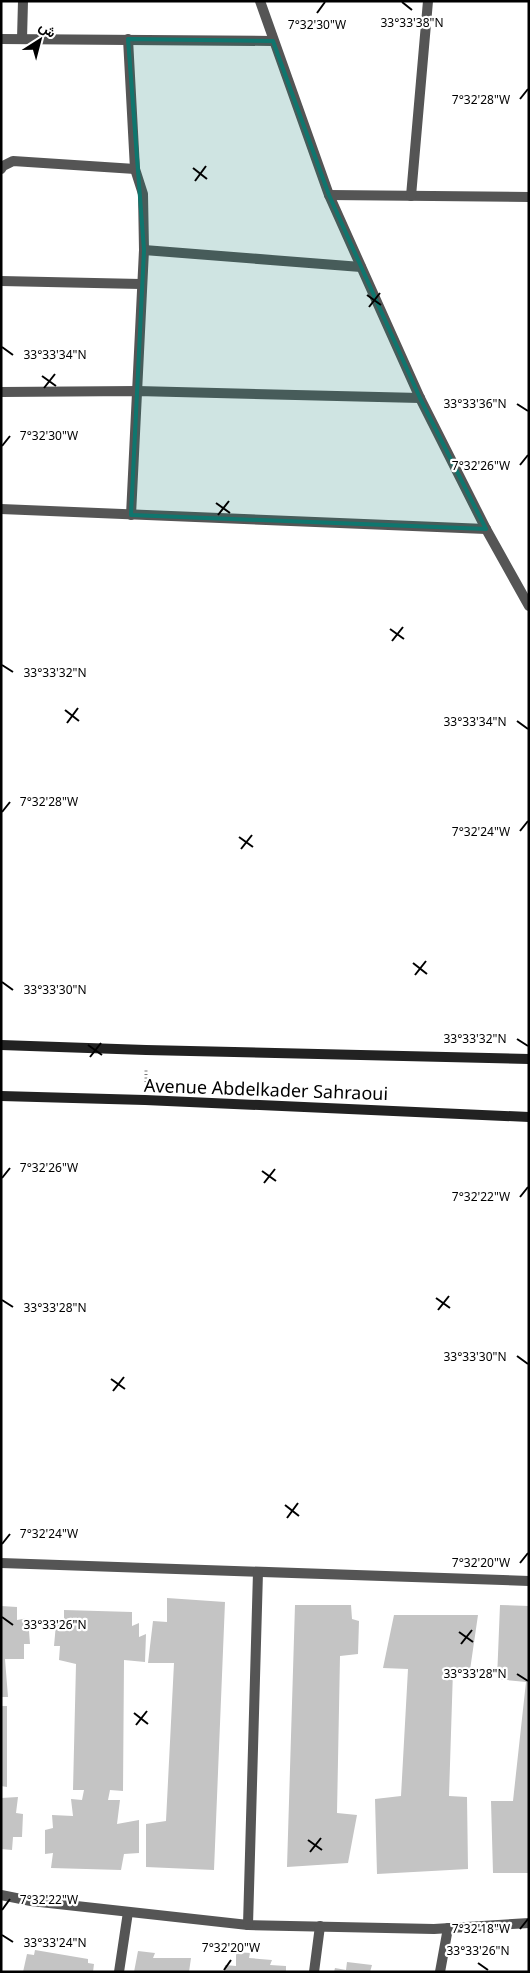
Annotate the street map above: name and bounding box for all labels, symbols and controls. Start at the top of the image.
text: 33°33'38"N [380,14,444,31]
north arrow [15,15,65,65]
text: ش [36,16,60,42]
text: 7°32'30"W [288,16,346,33]
text: 7°32'28"W [452,91,510,108]
text: 33°33'34"N [23,346,87,363]
text: 33°33'36"N [443,395,507,412]
text: 7°32'30"W [20,427,78,444]
text: 7°32'26"W [452,457,510,474]
text: 33°33'32"N [23,664,87,681]
text: 33°33'34"N [443,713,507,730]
text: 7°32'28"W [20,793,78,810]
text: 7°32'24"W [452,823,510,840]
text: 33°33'30"N [23,981,87,998]
text: 33°33'32"N [443,1030,507,1047]
street label: Avenue Abdelkader Sahraoui [144,1073,388,1105]
text: 7°32'26"W [20,1159,78,1176]
text: 7°32'22"W [452,1188,510,1205]
text: 33°33'28"N [23,1299,87,1316]
text: 33°33'30"N [443,1348,507,1365]
text: 7°32'24"W [20,1525,78,1542]
text: 7°32'20"W [452,1554,510,1571]
text: 33°33'26"N [23,1616,87,1633]
text: 33°33'28"N [443,1665,507,1682]
text: 7°32'22"W [20,1891,78,1908]
text: 7°32'18"W [452,1920,510,1937]
text: 33°33'24"N [23,1934,87,1951]
text: 7°32'20"W [202,1939,260,1956]
text: 33°33'26"N [446,1942,510,1959]

